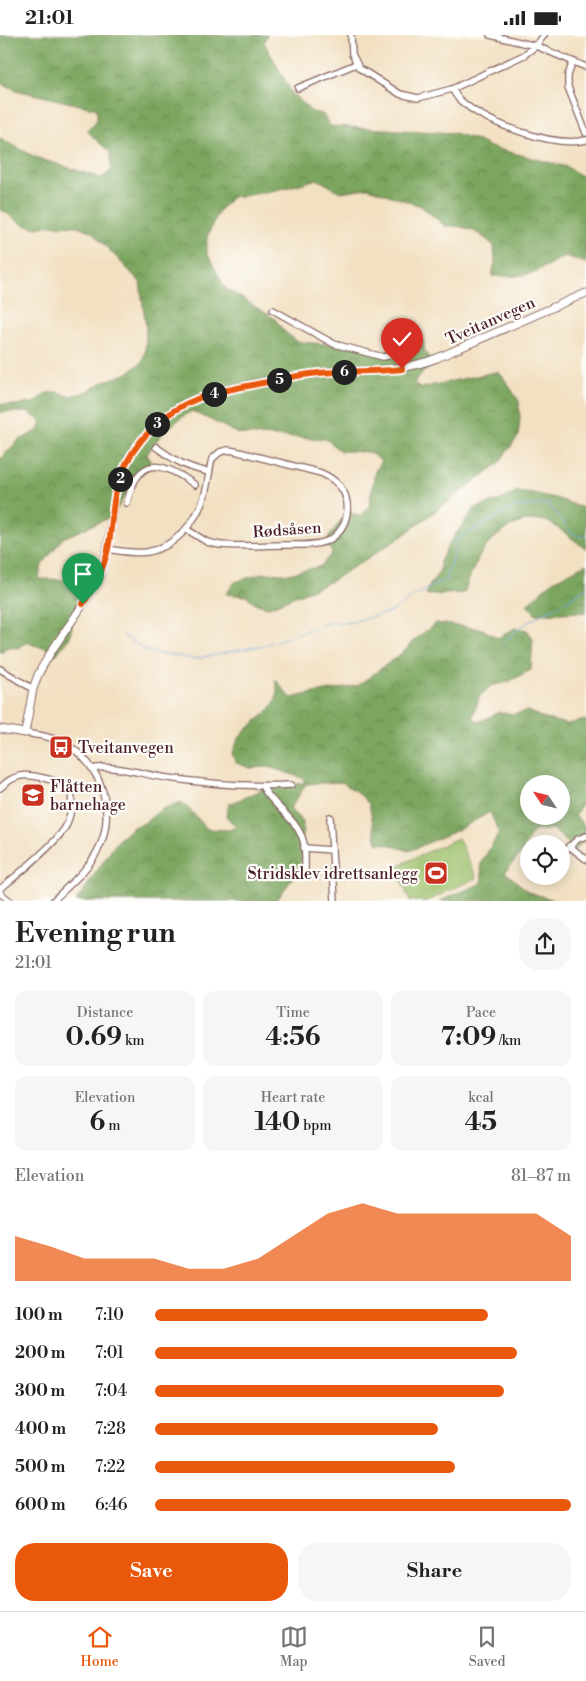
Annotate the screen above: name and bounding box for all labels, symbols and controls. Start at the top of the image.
text: 21:01 [25,6,74,30]
street label: Tveitanvegen [443,292,539,350]
pin [381,318,423,369]
icon: check [388,325,416,353]
pin: 6 [332,359,356,385]
text: 6 [340,363,349,381]
pin: 5 [266,367,292,393]
text: 5 [275,371,284,389]
pin: 4 [202,381,226,407]
text: 4 [210,385,219,403]
pin: 3 [144,411,170,437]
text: 3 [153,415,162,433]
pin: 2 [108,467,132,491]
text: 2 [116,470,125,488]
street label: Rødsåsen [252,518,323,542]
pin [62,553,104,604]
icon: arrive [69,560,97,588]
bus stop icon: Tveitanvegen [48,734,74,760]
place label: Tveitanvegen [78,738,174,758]
north arrow [520,775,570,825]
map controls [520,775,570,885]
place label: Flåtten barnehage [50,777,126,815]
school or university icon: Flåtten barnehage [20,782,46,808]
button: locate [520,835,570,885]
sports icon: Stridsklev idrettsanlegg [423,860,449,886]
place label: Stridsklev idrettsanlegg [248,864,419,884]
text: Evening run [15,916,176,951]
button: share [519,918,571,970]
text: 21:01 [15,953,52,973]
text: Distance [77,1004,133,1022]
text: Time [276,1004,310,1022]
text: Pace [466,1004,496,1022]
text: 0.69 [66,1022,122,1053]
text: 4:56 [266,1022,320,1053]
text: 7:09 [441,1022,496,1053]
text: km [122,1032,145,1050]
text: /km [496,1032,521,1050]
text: Elevation [75,1089,135,1107]
text: Heart rate [261,1089,325,1107]
text: kcal [468,1089,494,1107]
text: 6 [90,1107,105,1138]
text: 140 [254,1107,300,1138]
text: 45 [465,1107,497,1138]
text: m [105,1117,120,1135]
text: bpm [300,1117,332,1135]
text: Elevation [15,1166,84,1186]
text: 81–87 m [511,1166,571,1186]
text: 100 m [15,1305,63,1325]
text: 7:10 [95,1305,124,1325]
text: 200 m [15,1343,65,1363]
text: 7:01 [95,1343,124,1363]
text: 300 m [15,1381,65,1401]
text: 7:04 [95,1381,127,1401]
text: 400 m [15,1419,66,1439]
text: 7:28 [95,1419,126,1439]
text: 500 m [15,1457,65,1477]
text: 7:22 [95,1457,125,1477]
text: 600 m [15,1495,65,1515]
text: 6:46 [95,1495,128,1515]
button: Save [15,1543,288,1601]
button: Share [298,1543,571,1601]
tab: Home [80,1623,119,1671]
tab: Map [280,1623,308,1671]
tab: Saved [469,1623,506,1671]

